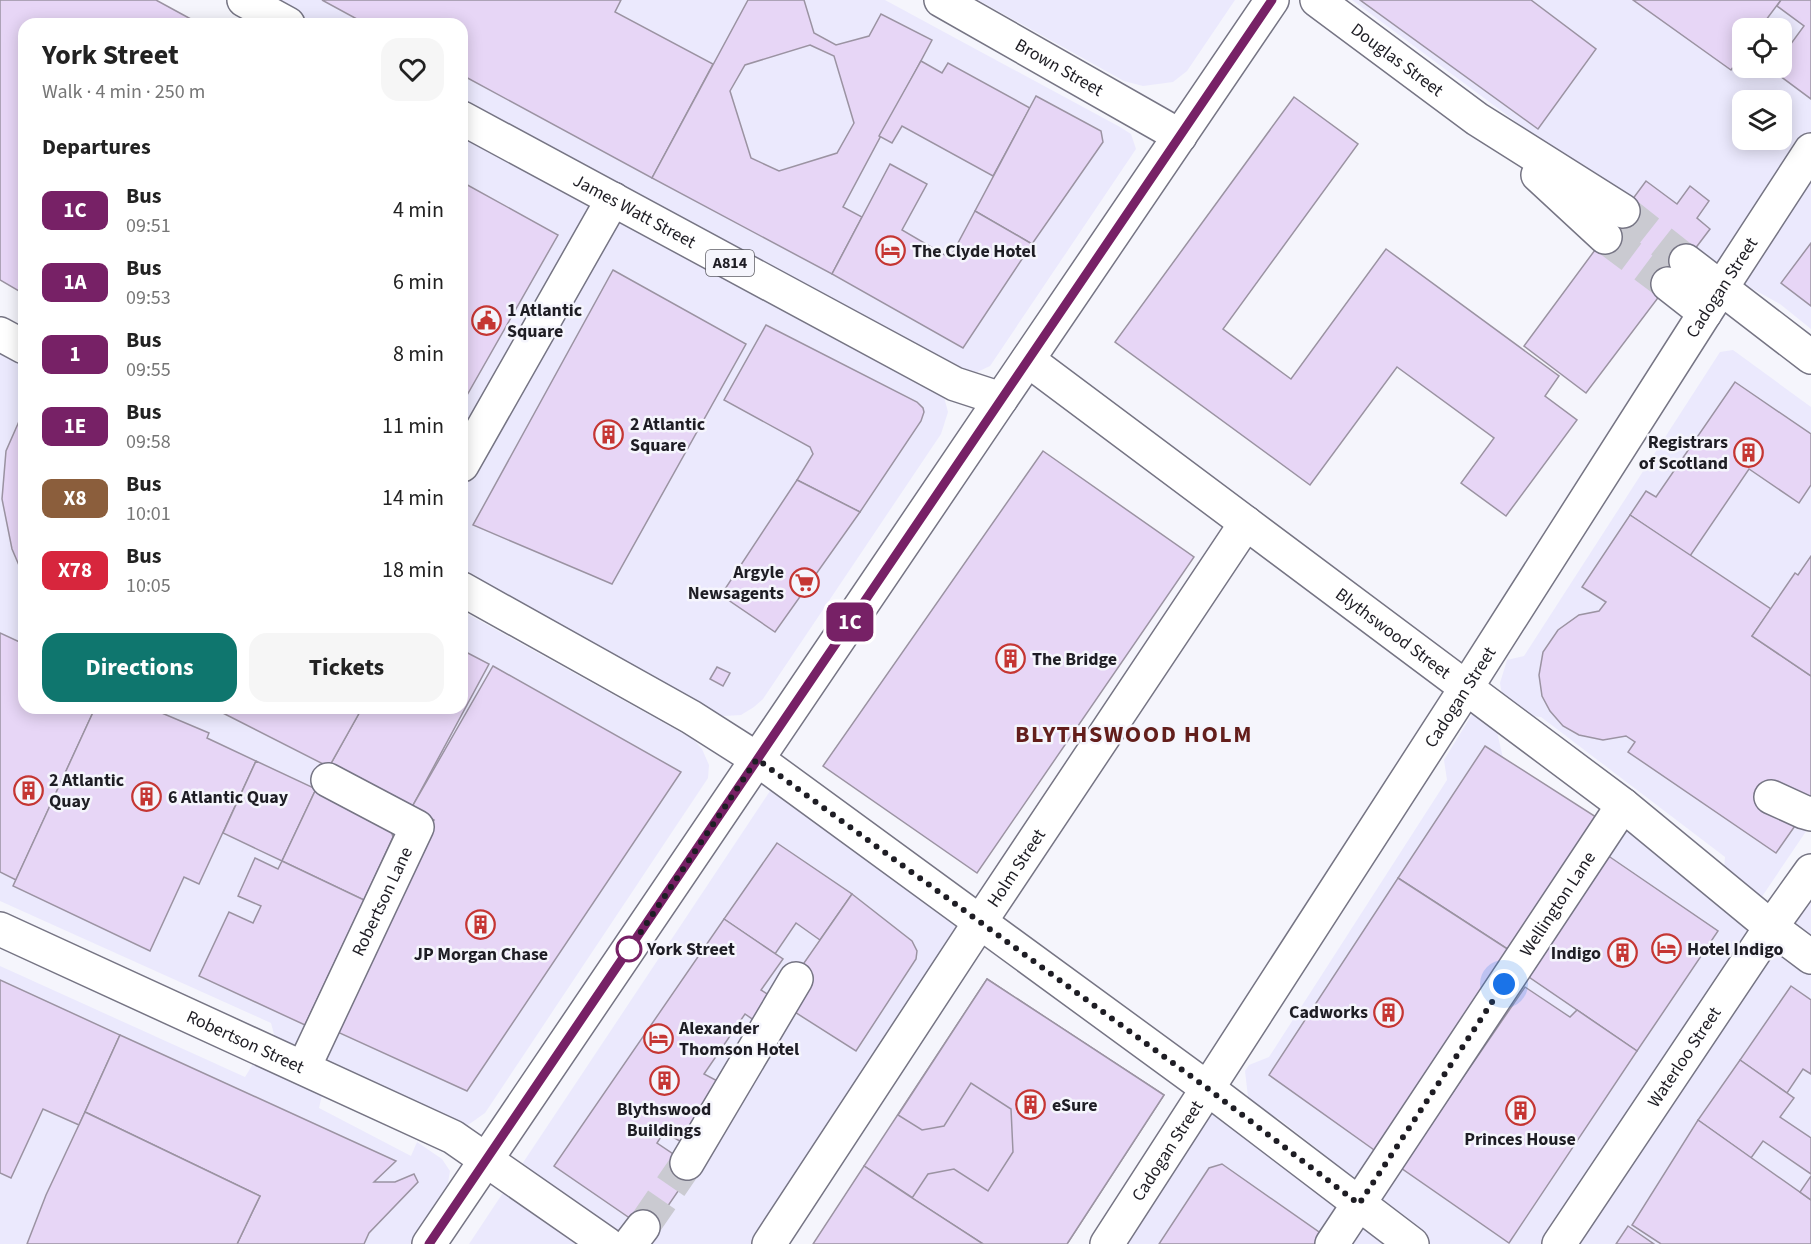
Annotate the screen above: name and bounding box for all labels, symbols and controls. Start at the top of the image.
street label: Douglas Street [1346,17,1449,102]
map controls [1732,18,1792,150]
button: locate [1732,18,1792,78]
street label: Brown Street [1010,32,1108,102]
text: York Street [42,35,179,75]
button: heart [381,38,444,101]
text: Walk · 4 min · 250 m [42,78,205,106]
button: layers [1732,90,1792,150]
text: Departures [42,131,151,163]
street label: James Watt Street [569,168,700,254]
text: Bus [126,180,162,212]
text: 4 min [393,194,444,226]
text: 1C [63,195,87,225]
text: 09:51 [126,212,171,240]
street label: Cadogan Street [1680,232,1764,343]
hotel icon: The Clyde Hotel [875,235,907,267]
place label: The Clyde Hotel [912,239,1036,264]
road number: A814 [706,250,754,276]
text: Bus [126,252,162,284]
text: 6 min [393,266,444,298]
text: 1A [63,267,87,297]
text: 09:53 [126,284,171,312]
place label: 1 Atlantic Square [507,298,583,344]
public building icon: 1 Atlantic Square [470,304,502,336]
text: Bus [126,324,162,356]
text: 8 min [393,338,444,370]
text: 1 [69,339,81,369]
text: 09:55 [126,356,171,384]
text: Bus [126,396,162,428]
text: 11 min [382,410,444,442]
text: 1E [64,411,86,441]
place label: 2 Atlantic Square [630,412,706,458]
building icon: 2 Atlantic Square [593,418,625,450]
text: 09:58 [126,428,171,456]
place label: Registrars of Scotland [1639,430,1728,476]
building icon: Registrars of Scotland [1733,436,1765,468]
text: Bus [126,468,162,500]
text: 14 min [382,482,444,514]
text: X8 [64,483,87,513]
text: 10:01 [126,500,171,528]
text: Bus [126,540,162,572]
text: 18 min [382,554,444,586]
text: X78 [58,555,92,585]
place label: Argyle Newsagents [688,560,784,606]
supermarket icon: Argyle Newsagents [789,566,821,598]
text: 10:05 [126,572,171,600]
street label: Blythswood Street [1330,582,1456,685]
line badge: 1C [823,602,877,642]
text: 1C [838,607,862,637]
button: Directions [42,633,237,702]
button: Tickets [249,633,444,702]
street label: Cadogan Street [1418,642,1502,752]
building icon: The Bridge [995,643,1027,675]
place label: The Bridge [1032,647,1117,672]
district label: BLYTHSWOOD HOLM [1015,717,1253,752]
place label: 2 Atlantic Quay [49,768,125,814]
building icon: 2 Atlantic Quay [12,774,44,806]
building icon: 6 Atlantic Quay [131,781,163,813]
place label: 6 Atlantic Quay [168,785,289,810]
street label: Holm Street [981,824,1051,912]
street label: Robertson Lane [345,843,418,960]
street label: Wellington Lane [1513,846,1601,961]
building icon: JP Morgan Chase [465,909,497,941]
hotel icon: Hotel Indigo [1650,933,1682,965]
marker: York Street [616,936,642,962]
place label: York Street [646,937,735,962]
building icon: Indigo [1606,937,1638,969]
place label: Hotel Indigo [1687,937,1784,962]
place label: Indigo [1551,941,1601,966]
place label: JP Morgan Chase [414,942,548,967]
your location [1489,969,1519,999]
building icon: Cadworks [1373,996,1405,1028]
place label: Cadworks [1289,1000,1368,1025]
street label: Waterloo Street [1641,1002,1727,1112]
street label: Robertson Street [183,1004,308,1079]
place label: Alexander Thomson Hotel [678,1016,799,1062]
hotel icon: Alexander Thomson Hotel [642,1022,674,1054]
building icon: Blythswood Buildings [648,1064,680,1096]
building icon: eSure [1015,1089,1047,1121]
place label: eSure [1052,1093,1098,1118]
building icon: Princes House [1504,1094,1536,1126]
street label: Cadogan Street [1125,1095,1209,1206]
place label: Blythswood Buildings [617,1097,711,1143]
place label: Princes House [1464,1127,1576,1152]

